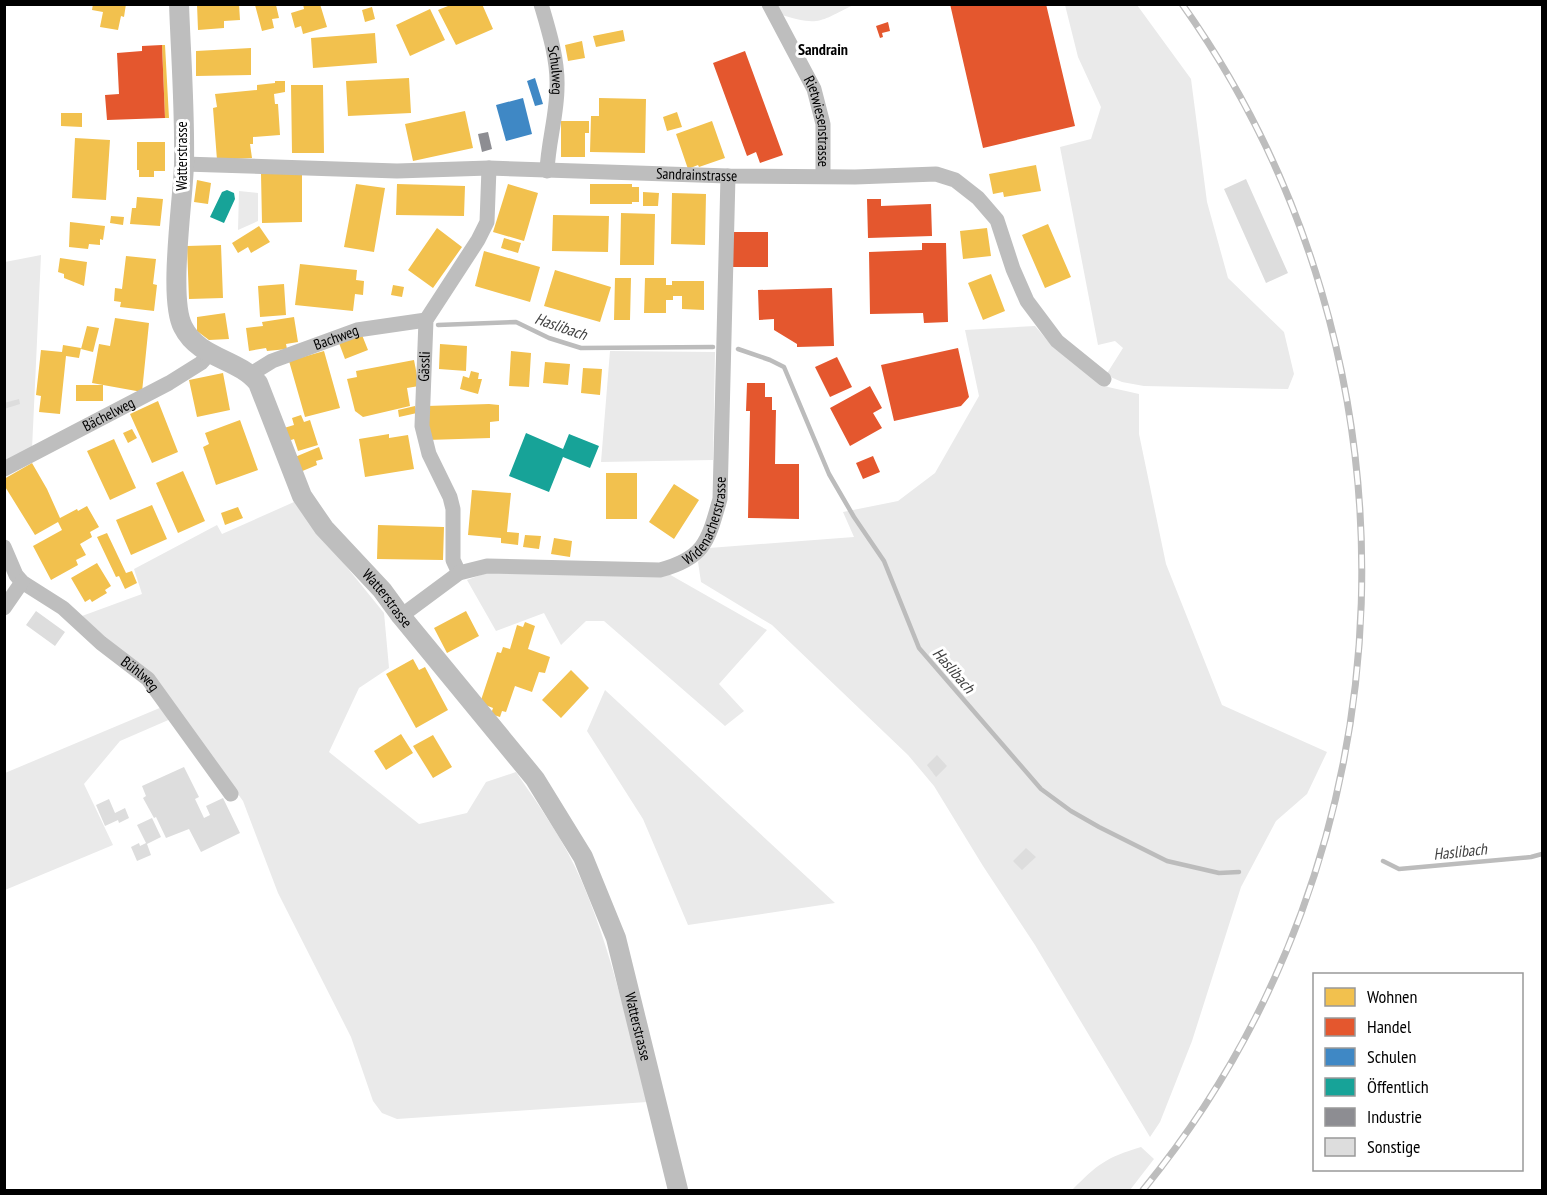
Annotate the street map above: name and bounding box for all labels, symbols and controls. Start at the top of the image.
district label: Sandrain [798,39,848,59]
street label: Schulweg [544,44,567,95]
street label: Rietwiesenstrasse [800,72,833,167]
street label: Watterstrasse [172,121,191,191]
street label: Sandrainstrasse [656,164,737,185]
water label: Haslibach [532,308,591,345]
street label: Bachweg [311,320,361,354]
street label: Gässli [414,351,434,382]
street label: Bächelweg [79,393,138,435]
street label: Widenacherstrasse [679,477,730,569]
street label: Watterstrasse [358,565,417,631]
water label: Haslibach [929,643,980,698]
street label: Bühlweg [117,652,164,695]
water label: Haslibach [1432,838,1489,864]
legend [1313,973,1523,1171]
text: Wohnen [1367,985,1417,1008]
street label: Watterstrasse [621,991,656,1063]
text: Handel [1367,1015,1412,1038]
text: Schulen [1367,1045,1416,1068]
text: Öffentlich [1367,1075,1429,1098]
text: Industrie [1367,1105,1422,1128]
text: Sonstige [1367,1135,1421,1158]

